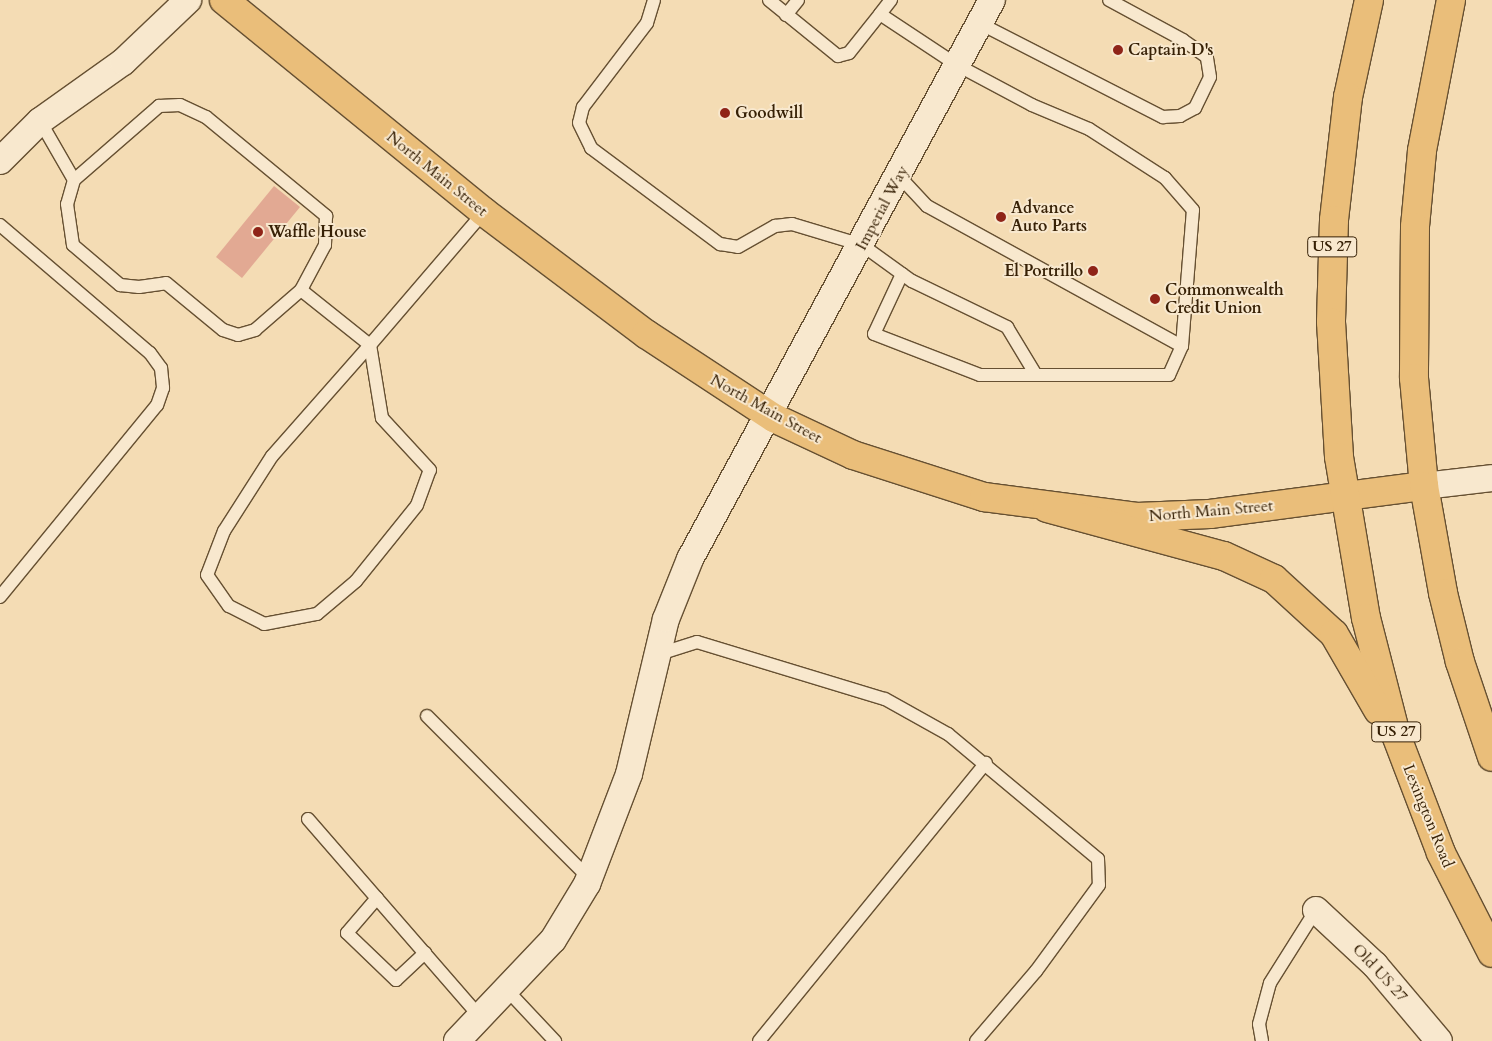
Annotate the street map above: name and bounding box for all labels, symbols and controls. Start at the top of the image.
place label: Captain D's [1128,40,1213,60]
marker: Captain D's [1112,44,1124,56]
place label: Goodwill [735,103,803,123]
marker: Goodwill [719,107,731,119]
street label: North Main Street [383,127,491,221]
street label: Imperial Way [852,162,912,254]
place label: Advance Auto Parts [1011,198,1087,236]
marker: Advance Auto Parts [995,211,1007,223]
place label: Waffle House [268,222,367,242]
marker: Waffle House [252,226,264,238]
road number: US 27 [1307,234,1357,260]
place label: El Portrillo [1004,261,1083,281]
marker: El Portrillo [1087,265,1099,277]
place label: Commonwealth Credit Union [1165,280,1284,318]
marker: Commonwealth Credit Union [1149,293,1161,305]
street label: North Main Street [707,370,825,448]
street label: North Main Street [1148,496,1274,526]
road number: US 27 [1371,720,1421,744]
street label: Lexington Road [1399,762,1457,870]
street label: Old US 27 [1348,940,1412,1006]

